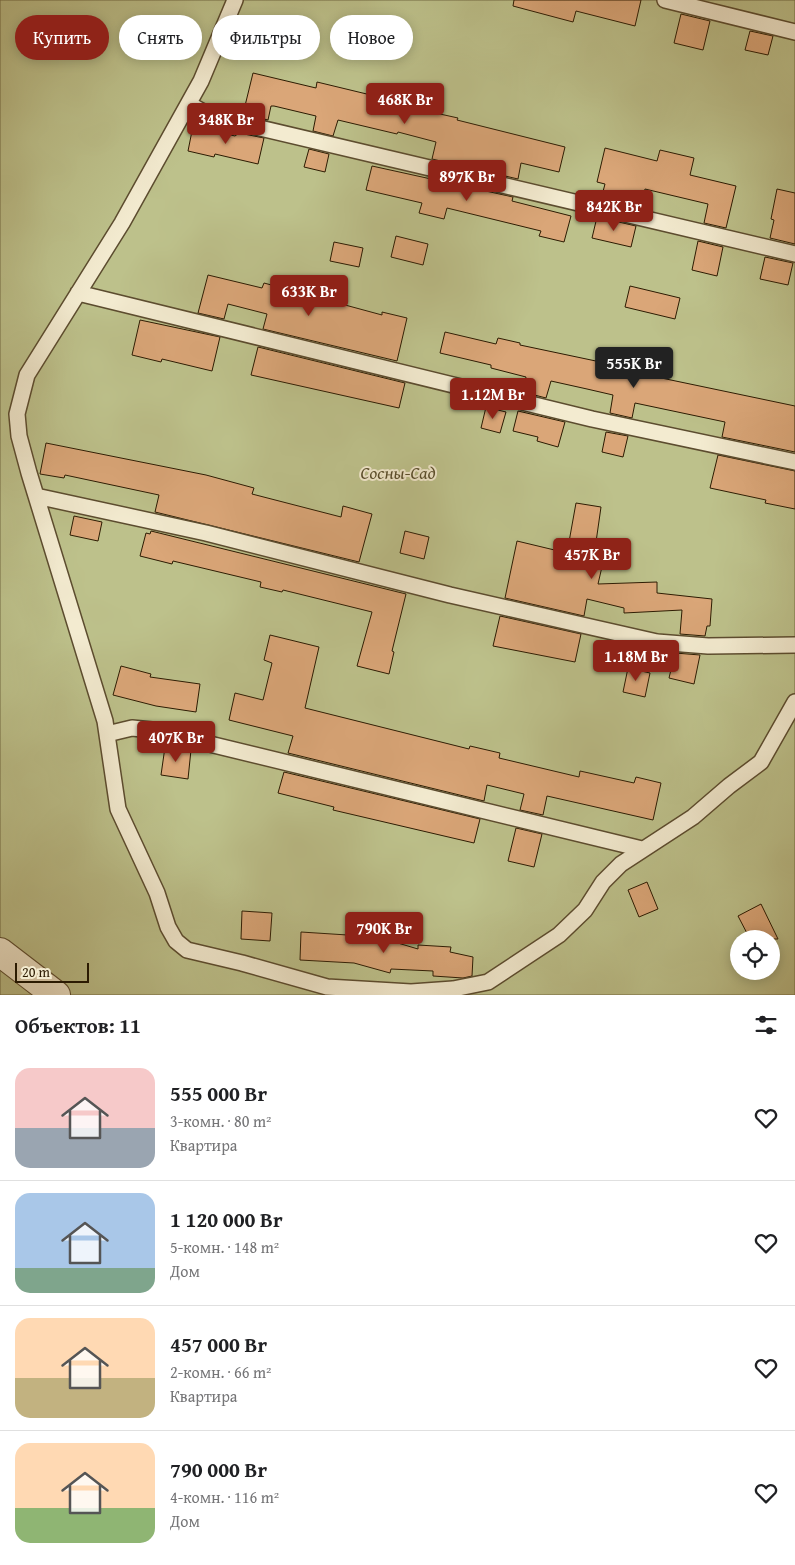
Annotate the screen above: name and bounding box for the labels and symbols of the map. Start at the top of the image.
pin: 468K Br [359,82,451,125]
pin: 348K Br [180,102,272,145]
pin: 897K Br [421,160,513,202]
pin: 842K Br [568,190,660,232]
pin: 633K Br [263,274,355,317]
pin: 555K Br [588,346,680,389]
pin: 1.12M Br [441,378,545,420]
park label: Сосны-Сад [361,459,436,486]
pin: 457K Br [546,538,638,580]
pin: 1.18M Br [584,640,688,682]
pin: 407K Br [130,720,222,763]
pin: 790K Br [338,912,430,954]
scale bar [15,960,89,983]

